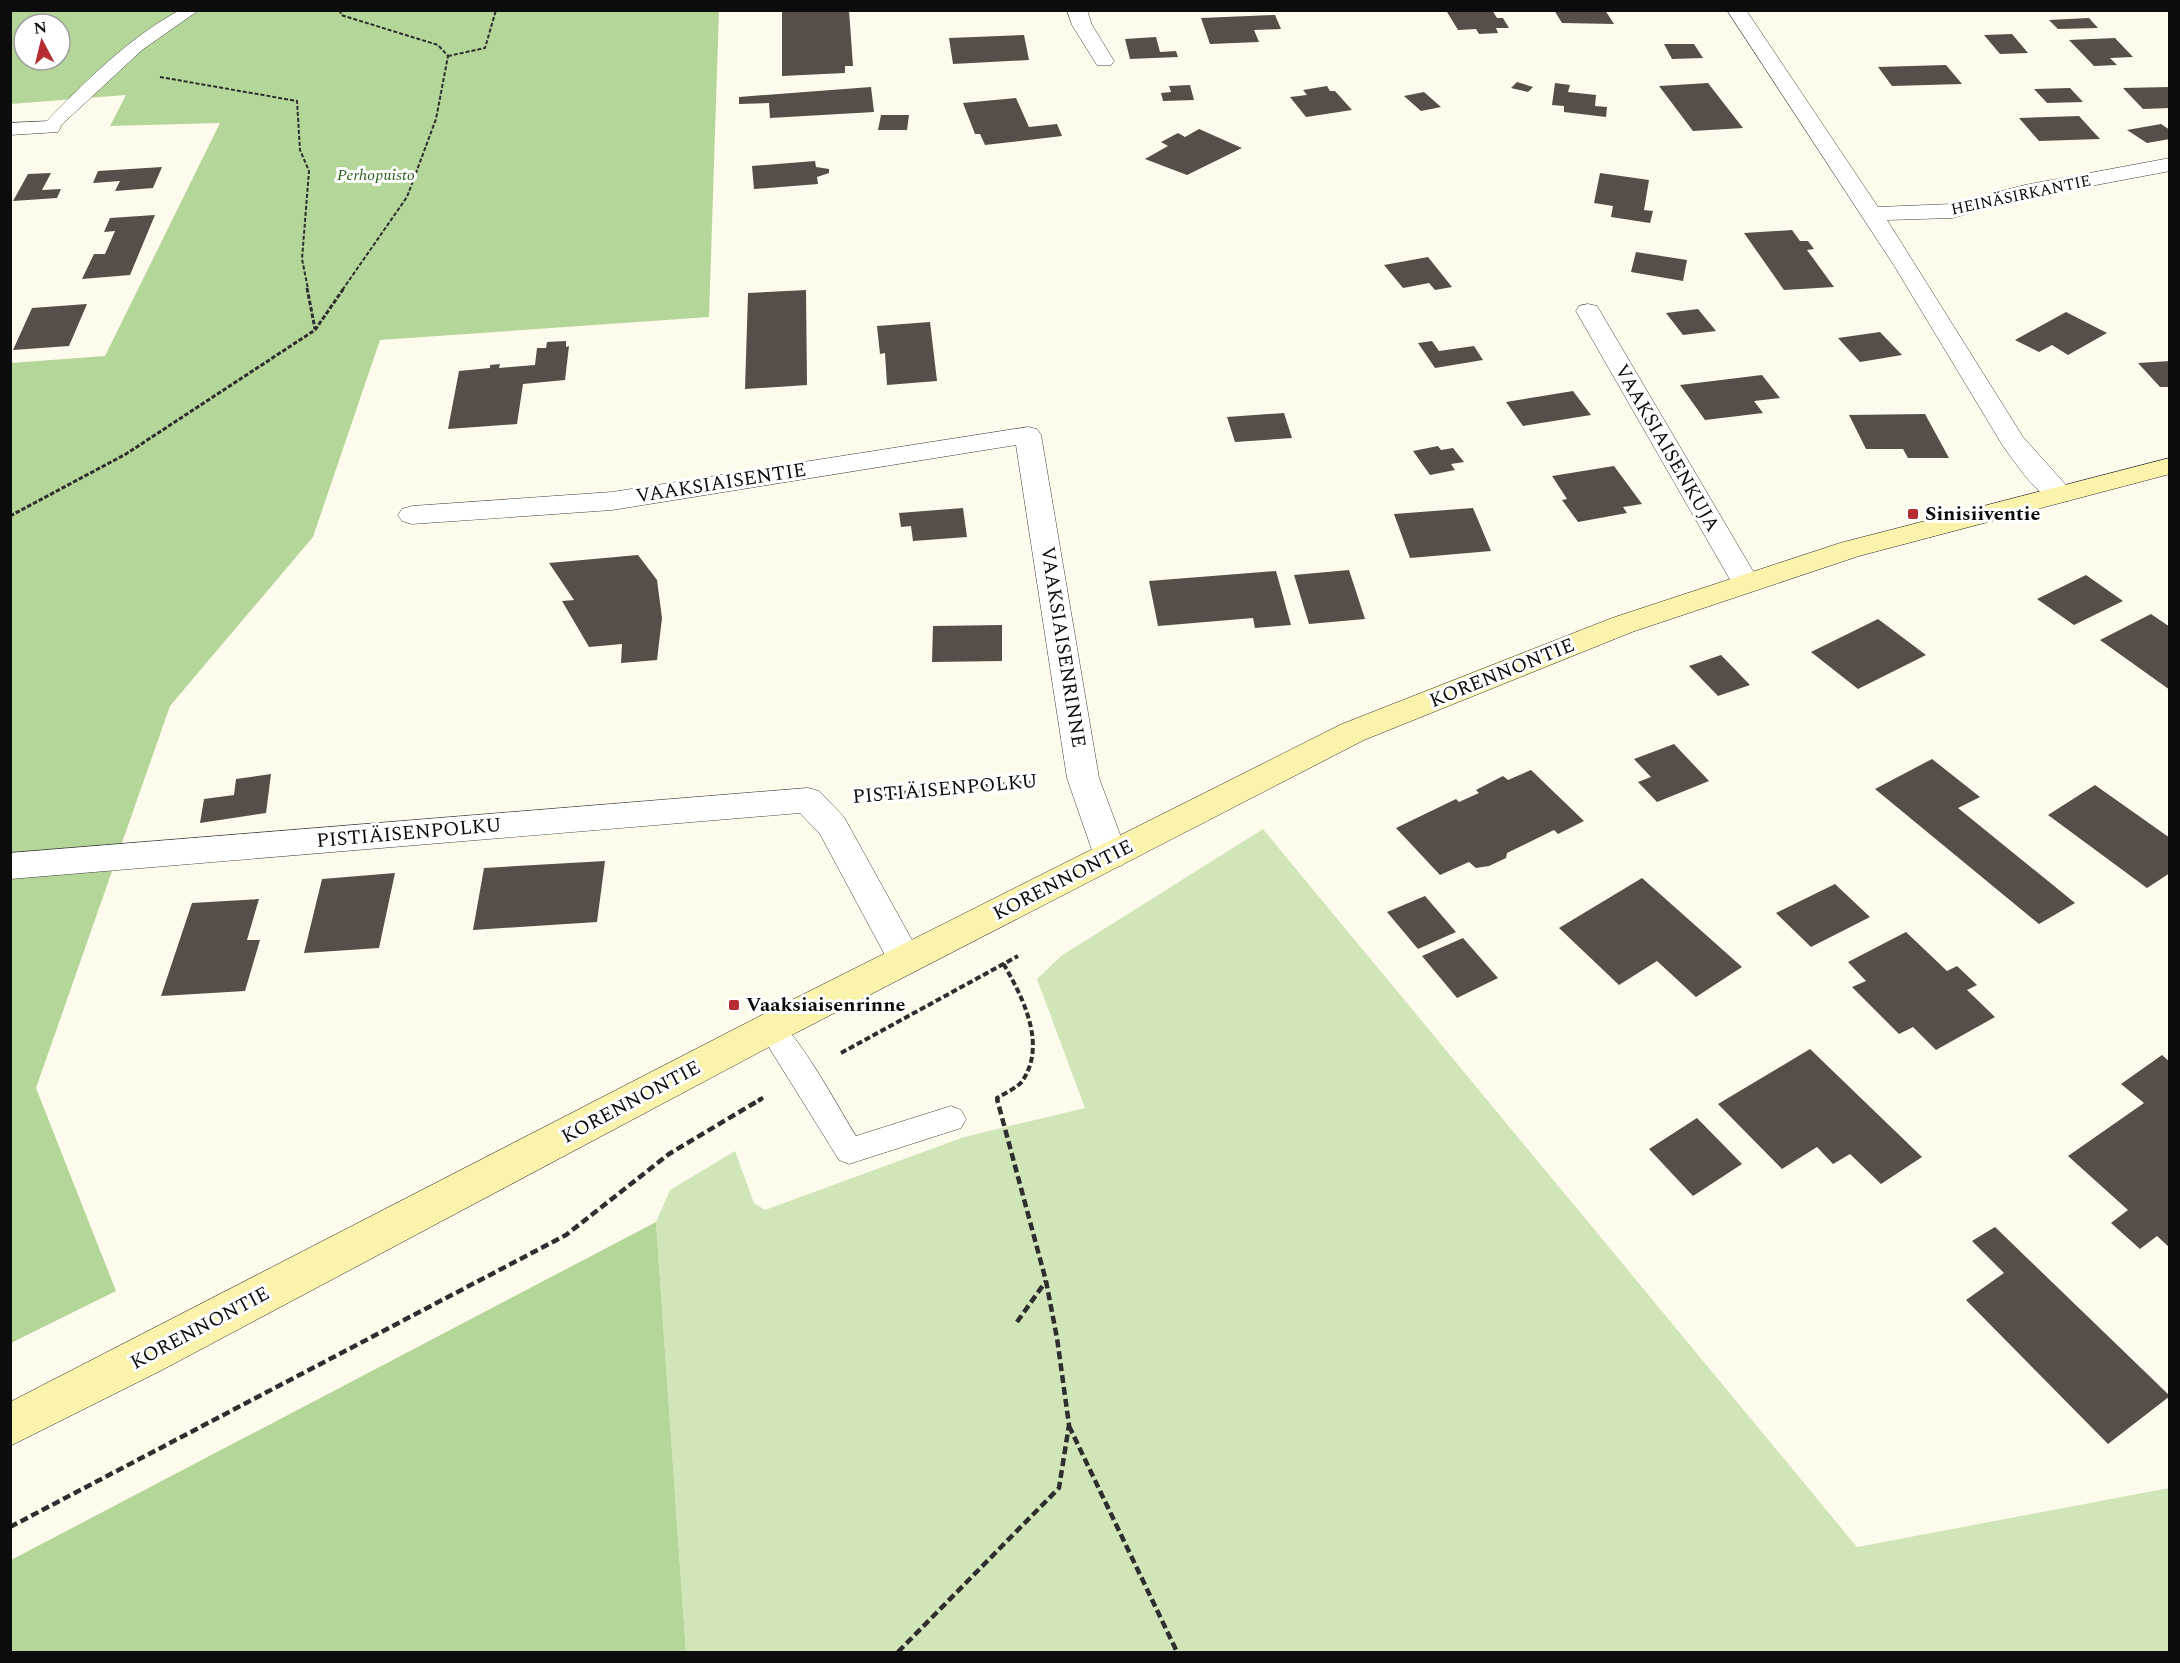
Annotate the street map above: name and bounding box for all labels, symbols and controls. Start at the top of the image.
north arrow [12,12,72,72]
text: N [32,15,48,41]
park label: Perhopuisto [337,163,415,187]
street label: HEINÄSIRKANTIE [1949,168,2093,222]
street label: VAAKSIAISENKUJA [1607,358,1727,538]
street label: VAAKSIAISENTIE [634,455,808,511]
place label: Sinisiiventie [1925,499,2040,529]
marker: Sinisiiventie [1906,507,1920,521]
street label: VAAKSIAISENRINNE [1032,544,1094,750]
street label: KORENNONTIE [1425,630,1579,716]
street label: PISTIÄISENPOLKU [851,766,1039,812]
street label: PISTIÄISENPOLKU [315,810,503,856]
street label: KORENNONTIE [987,832,1139,928]
place label: Vaaksiaisenrinne [746,990,906,1020]
marker: Vaaksiaisenrinne [727,998,741,1012]
street label: KORENNONTIE [556,1053,706,1151]
street label: KORENNONTIE [125,1279,275,1377]

